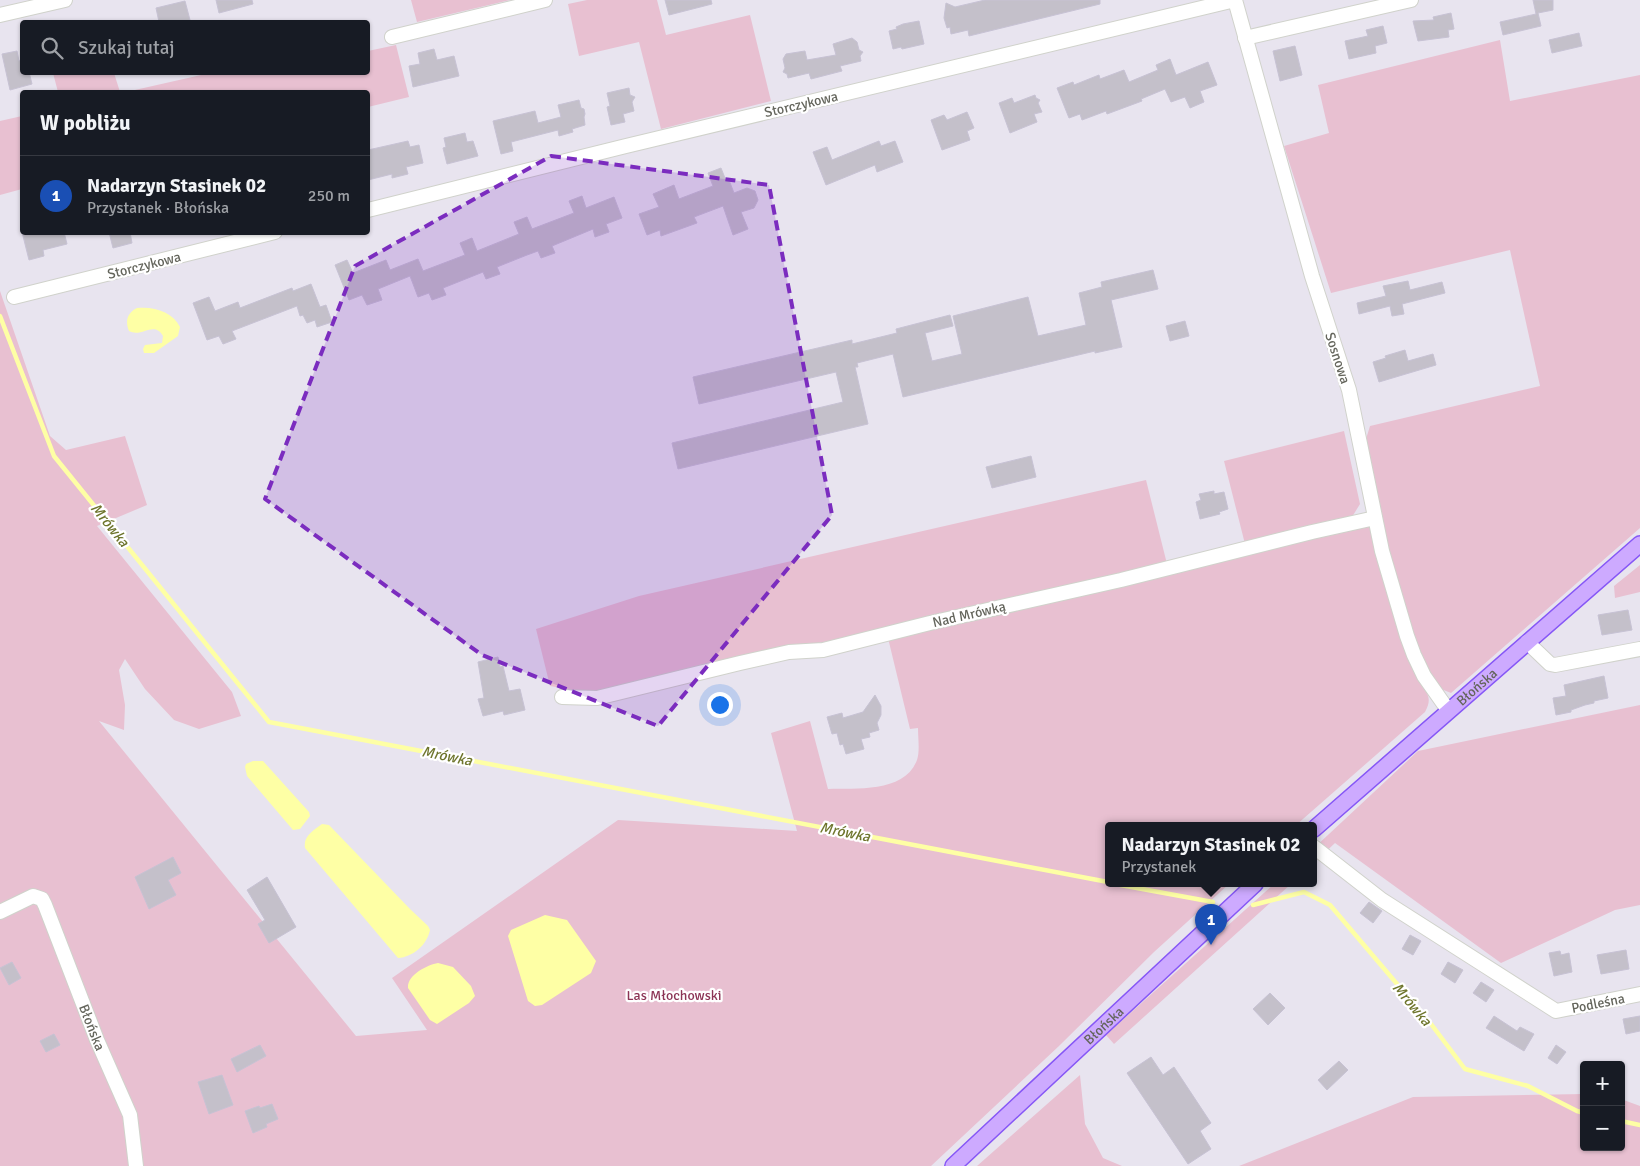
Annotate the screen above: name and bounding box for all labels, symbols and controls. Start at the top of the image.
search box [20,20,370,75]
icon: search [38,34,66,62]
text: Szukaj tutaj [78,36,175,60]
street label: Storczykowa [763,88,840,121]
text: W pobliżu [40,110,131,136]
text: Nadarzyn Stasinek 02 [87,174,266,198]
text: 1 [52,186,60,206]
text: 250 m [308,186,350,206]
text: Przystanek · Błońska [87,198,229,218]
street label: Storczykowa [106,248,183,283]
street label: Sosnowa [1321,330,1354,386]
water label: Mrówka [87,500,133,551]
street label: Nad Mrówką [931,598,1007,631]
street label: Błońska [1453,665,1501,710]
your location [707,692,733,718]
water label: Mrówka [420,742,474,770]
water label: Mrówka [818,818,872,846]
popup [1105,822,1317,887]
text: Nadarzyn Stasinek 02 [1121,833,1301,857]
text: Przystanek [1121,857,1196,877]
pin: 1 [1195,904,1227,945]
water label: Mrówka [1389,979,1436,1030]
park label: Las Młochowski [626,987,722,1004]
street label: Podleśna [1570,990,1626,1017]
street label: Błońska [75,1002,109,1053]
street label: Błońska [1080,1003,1127,1048]
map controls [1580,1061,1625,1151]
button: + [1580,1061,1625,1106]
button: − [1580,1106,1625,1151]

